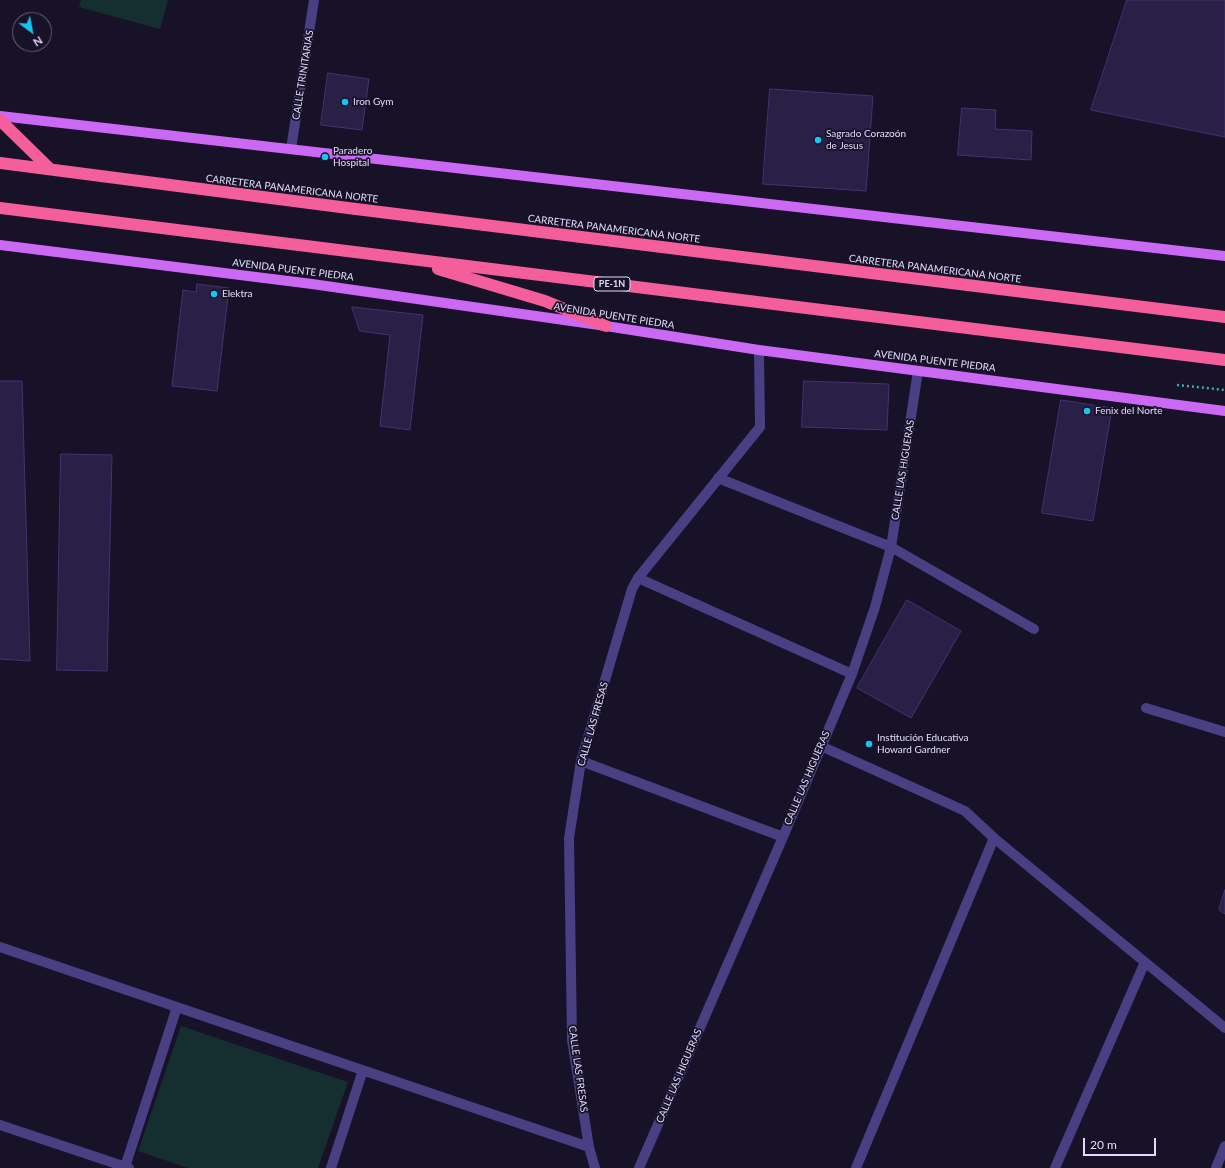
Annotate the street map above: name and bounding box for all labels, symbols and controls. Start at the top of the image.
north arrow [12,12,52,52]
street label: CALLE TRINITARIAS [290,29,316,121]
text: N [31,34,45,50]
place label: Iron Gym [353,96,393,108]
marker: Iron Gym [340,97,350,107]
place label: Sagrado Corazoón de Jesus [826,128,906,152]
marker: Sagrado Corazoón de Jesus [813,135,823,145]
place label: Paradero Hospital [333,145,372,168]
marker: Paradero Hospital [320,152,330,162]
street label: CARRETERA PANAMERICANA NORTE [205,172,379,206]
street label: CARRETERA PANAMERICANA NORTE [527,212,701,246]
street label: CARRETERA PANAMERICANA NORTE [848,252,1022,286]
street label: AVENIDA PUENTE PIEDRA [232,257,354,283]
road number: PE-1N [594,277,630,291]
place label: Elektra [222,288,253,300]
marker: Elektra [209,289,219,299]
street label: AVENIDA PUENTE PIEDRA [553,301,675,331]
street label: AVENIDA PUENTE PIEDRA [874,348,996,374]
place label: Fenix del Norte [1095,405,1162,417]
marker: Fenix del Norte [1082,406,1092,416]
street label: CALLE LAS HIGUERAS [889,419,917,521]
street label: CALLE LAS FRESAS [575,680,611,768]
street label: CALLE LAS HIGUERAS [782,729,832,827]
place label: Institución Educativa Howard Gardner [877,732,969,756]
marker: Institución Educativa Howard Gardner [864,739,874,749]
street label: CALLE LAS FRESAS [566,1025,590,1113]
street label: CALLE LAS HIGUERAS [654,1027,704,1125]
scale bar [1085,1130,1158,1156]
text: 20 m [1090,1137,1117,1152]

